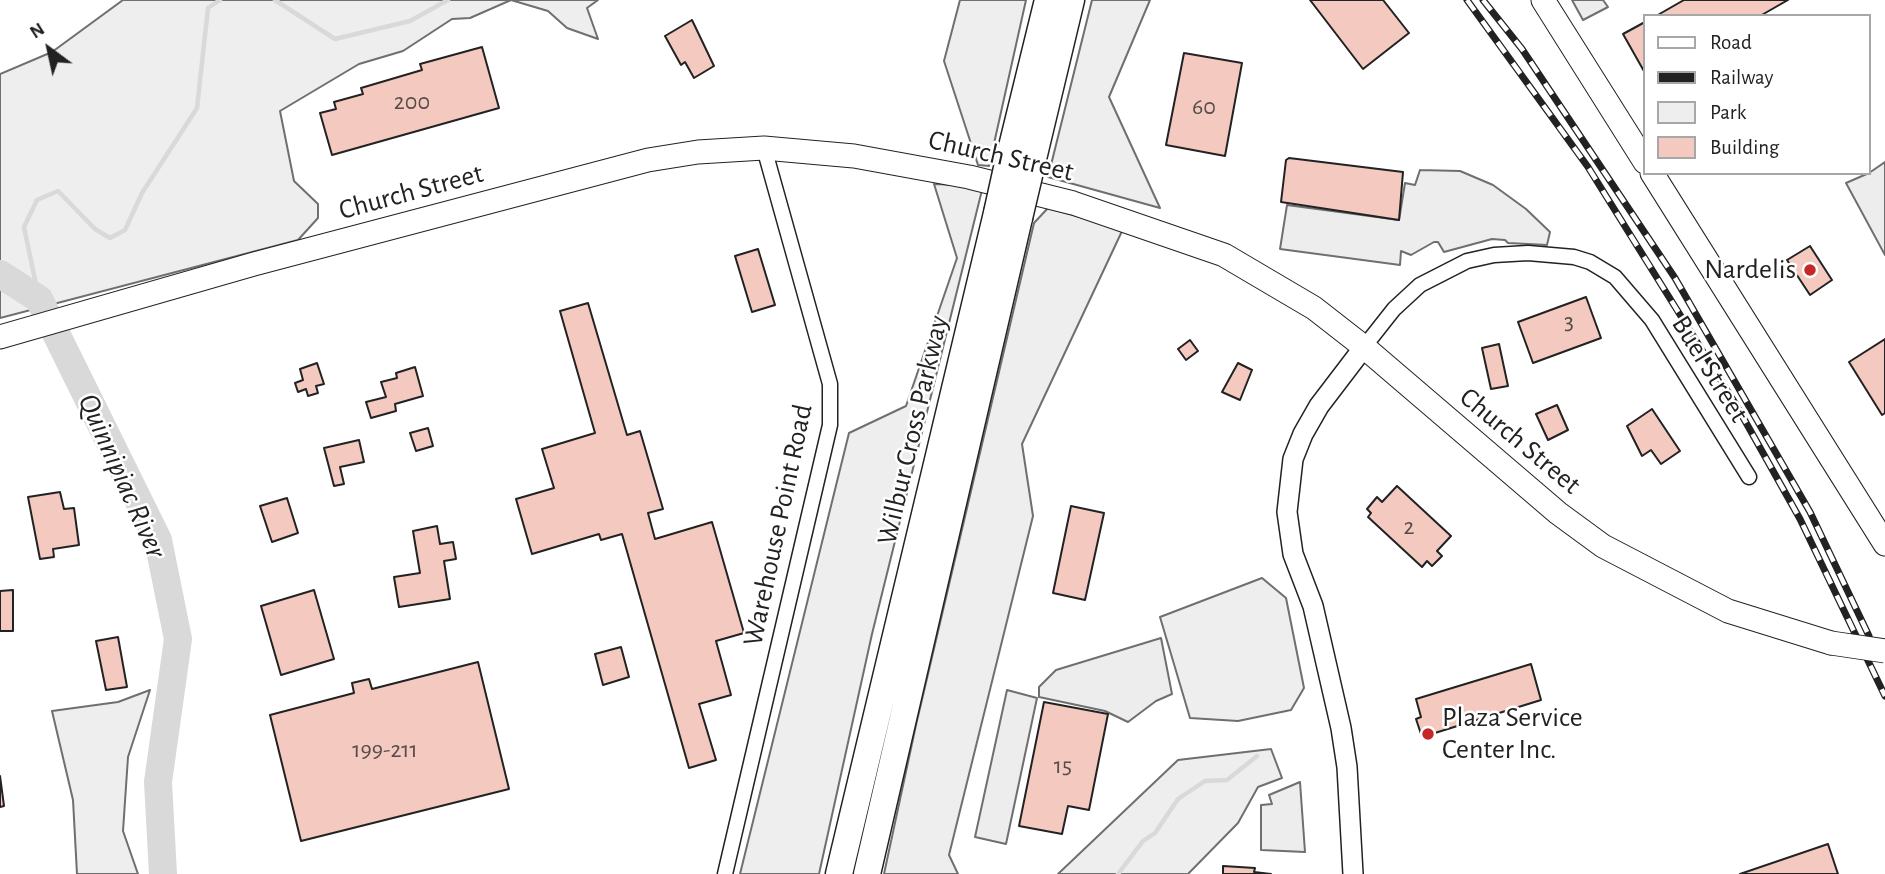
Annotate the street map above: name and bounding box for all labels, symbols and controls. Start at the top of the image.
north arrow [14,14,84,84]
legend [1644,14,1871,175]
text: N [27,19,48,43]
text: Road [1710,32,1752,53]
text: Railway [1710,67,1773,88]
house number: 200 [394,88,430,116]
house number: 60 [1192,93,1216,121]
text: Park [1710,102,1746,123]
street label: Church Street [925,123,1077,189]
text: Building [1710,137,1779,158]
street label: Church Street [335,157,487,227]
place label: Nardelis [1704,253,1796,287]
marker: Nardelis [1802,262,1818,278]
house number: 3 [1564,308,1574,336]
street label: Buel Street [1664,309,1756,429]
street label: Wilbur Cross Parkway [870,312,956,548]
street label: Church Street [1453,381,1587,501]
water label: Quinnipiac River [70,388,174,564]
street label: Warehouse Point Road [736,401,820,649]
house number: 2 [1404,513,1414,541]
place label: Plaza Service Center Inc. [1442,701,1583,767]
marker: Plaza Service Center Inc. [1420,726,1436,742]
house number: 199-211 [352,736,418,764]
house number: 15 [1054,752,1072,780]

